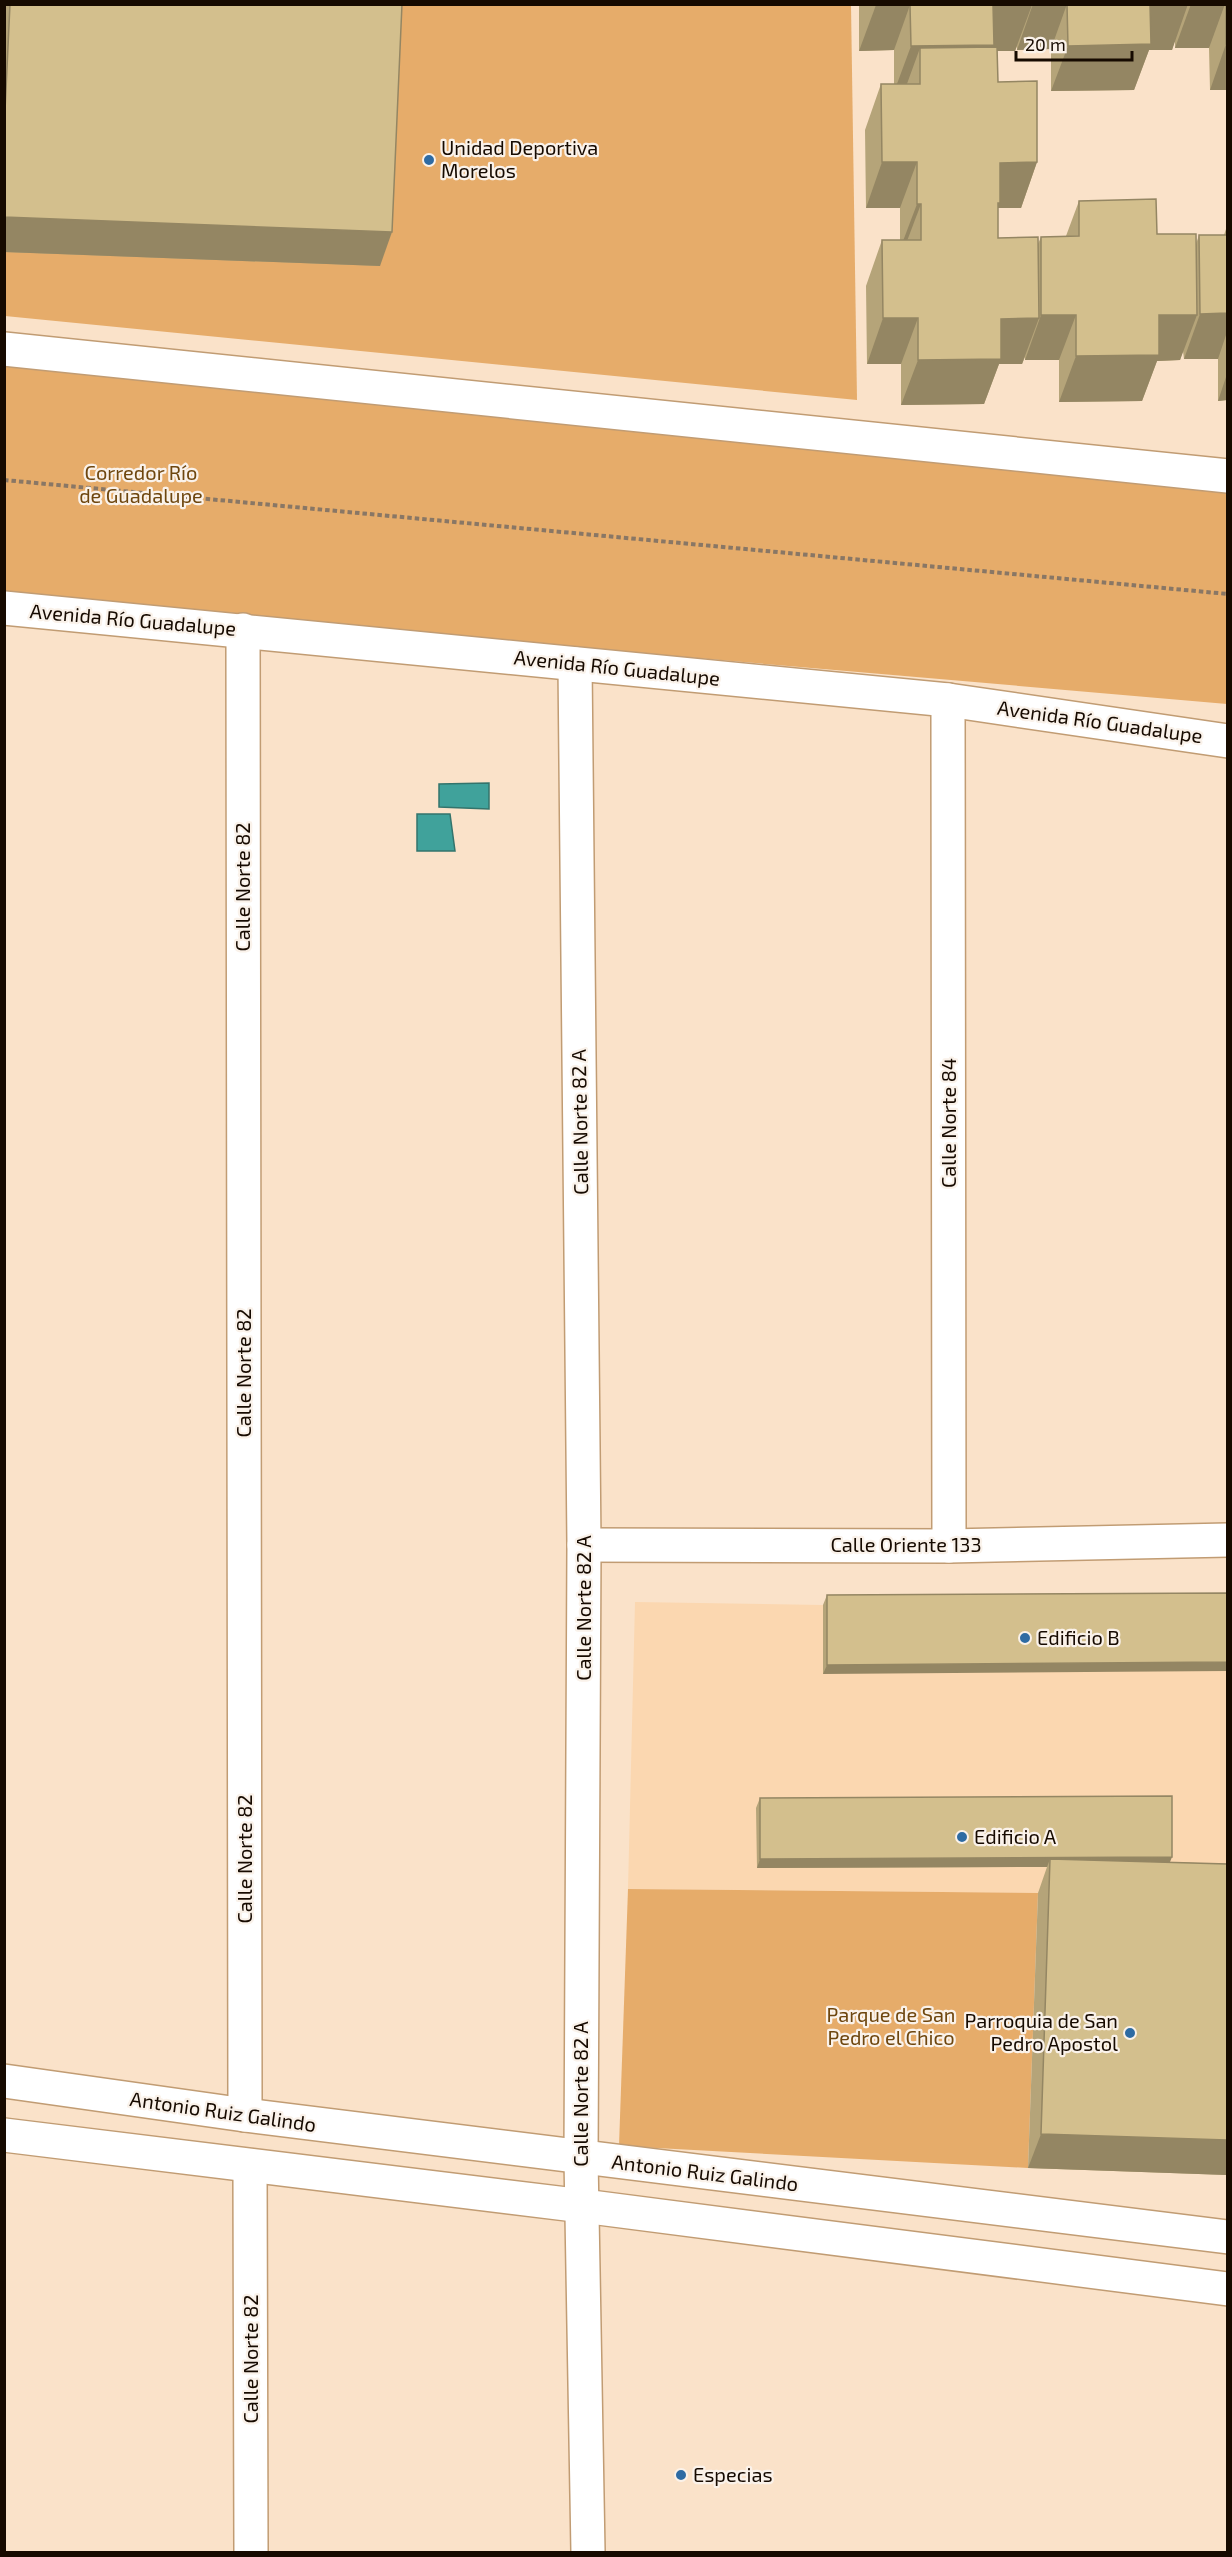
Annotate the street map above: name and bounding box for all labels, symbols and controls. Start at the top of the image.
scale bar [1016,24,1132,62]
text: 20 m [1025,33,1066,55]
place label: Unidad Deportiva Morelos [441,135,598,182]
marker: Unidad Deportiva Morelos [422,153,436,167]
park label: Corredor Río de Guadalupe [79,460,203,507]
street label: Avenida Río Guadalupe [29,598,237,640]
street label: Avenida Río Guadalupe [513,644,721,690]
street label: Avenida Río Guadalupe [996,695,1204,747]
street label: Calle Norte 82 [230,822,254,952]
street label: Calle Norte 82 A [566,1048,592,1195]
street label: Calle Norte 84 [936,1058,960,1188]
street label: Calle Norte 82 [231,1308,255,1438]
street label: Calle Oriente 133 [830,1532,982,1556]
street label: Calle Norte 82 A [571,1535,595,1681]
place label: Edificio B [1037,1625,1120,1649]
marker: Edificio B [1018,1631,1032,1645]
street label: Calle Norte 82 [232,1794,256,1924]
place label: Edificio A [974,1824,1057,1848]
marker: Edificio A [955,1830,969,1844]
park label: Parque de San Pedro el Chico [827,2002,955,2049]
place label: Parroquia de San Pedro Apostol [964,2008,1118,2055]
street label: Calle Norte 82 A [568,2021,592,2167]
marker: Parroquia de San Pedro Apostol [1123,2026,1137,2040]
street label: Antonio Ruiz Galindo [129,2086,318,2136]
street label: Antonio Ruiz Galindo [611,2149,800,2195]
street label: Calle Norte 82 [238,2294,262,2424]
place label: Especias [693,2462,773,2486]
marker: Especias [674,2468,688,2482]

